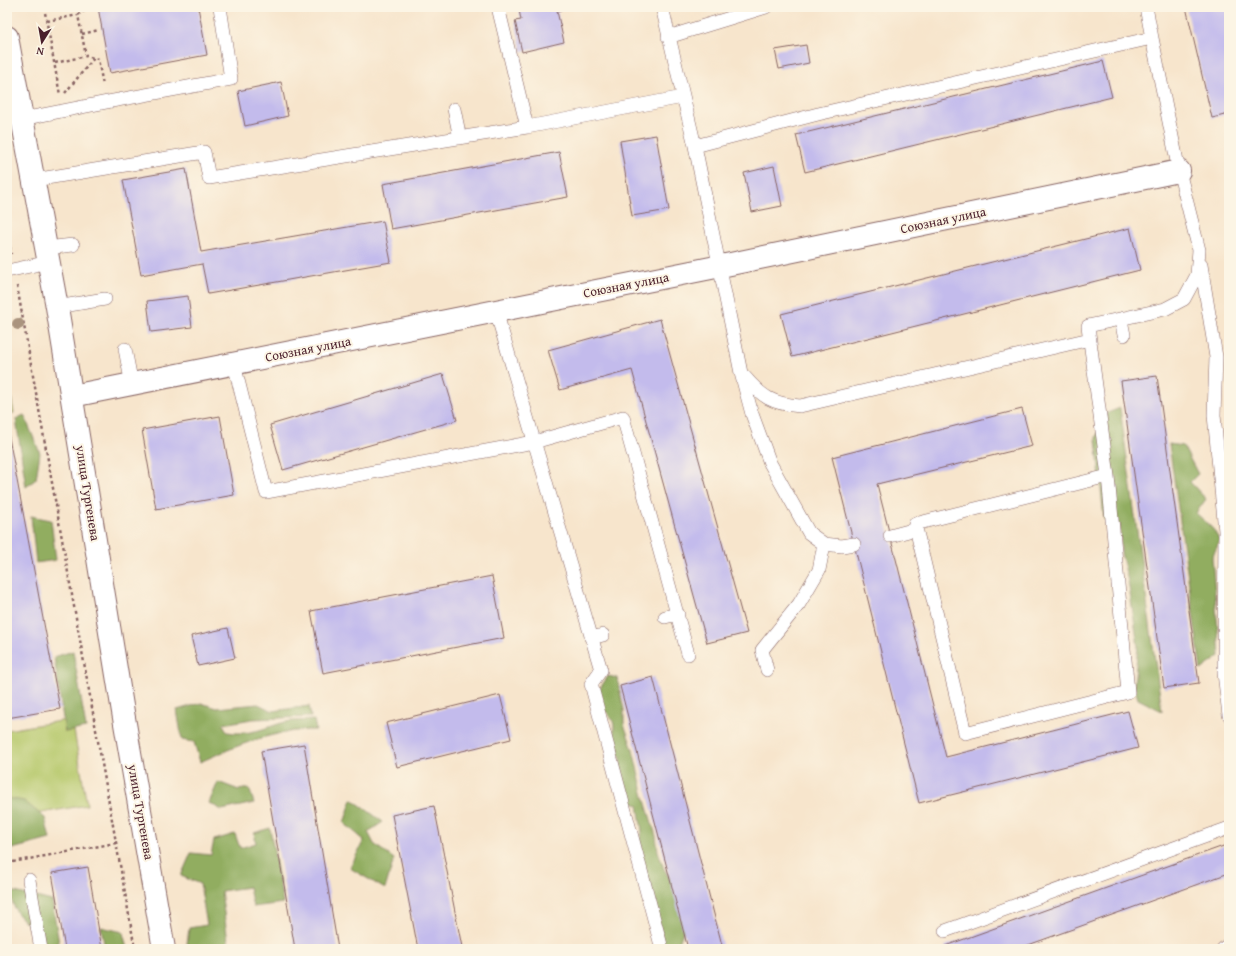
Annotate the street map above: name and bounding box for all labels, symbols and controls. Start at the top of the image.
north arrow [22,22,62,62]
text: N [34,43,45,60]
street label: Союзная улица [898,201,988,238]
street label: Союзная улица [581,267,671,303]
street label: Союзная улица [263,331,353,367]
street label: улица Тургенева [71,443,105,543]
street label: улица Тургенева [123,762,159,862]

